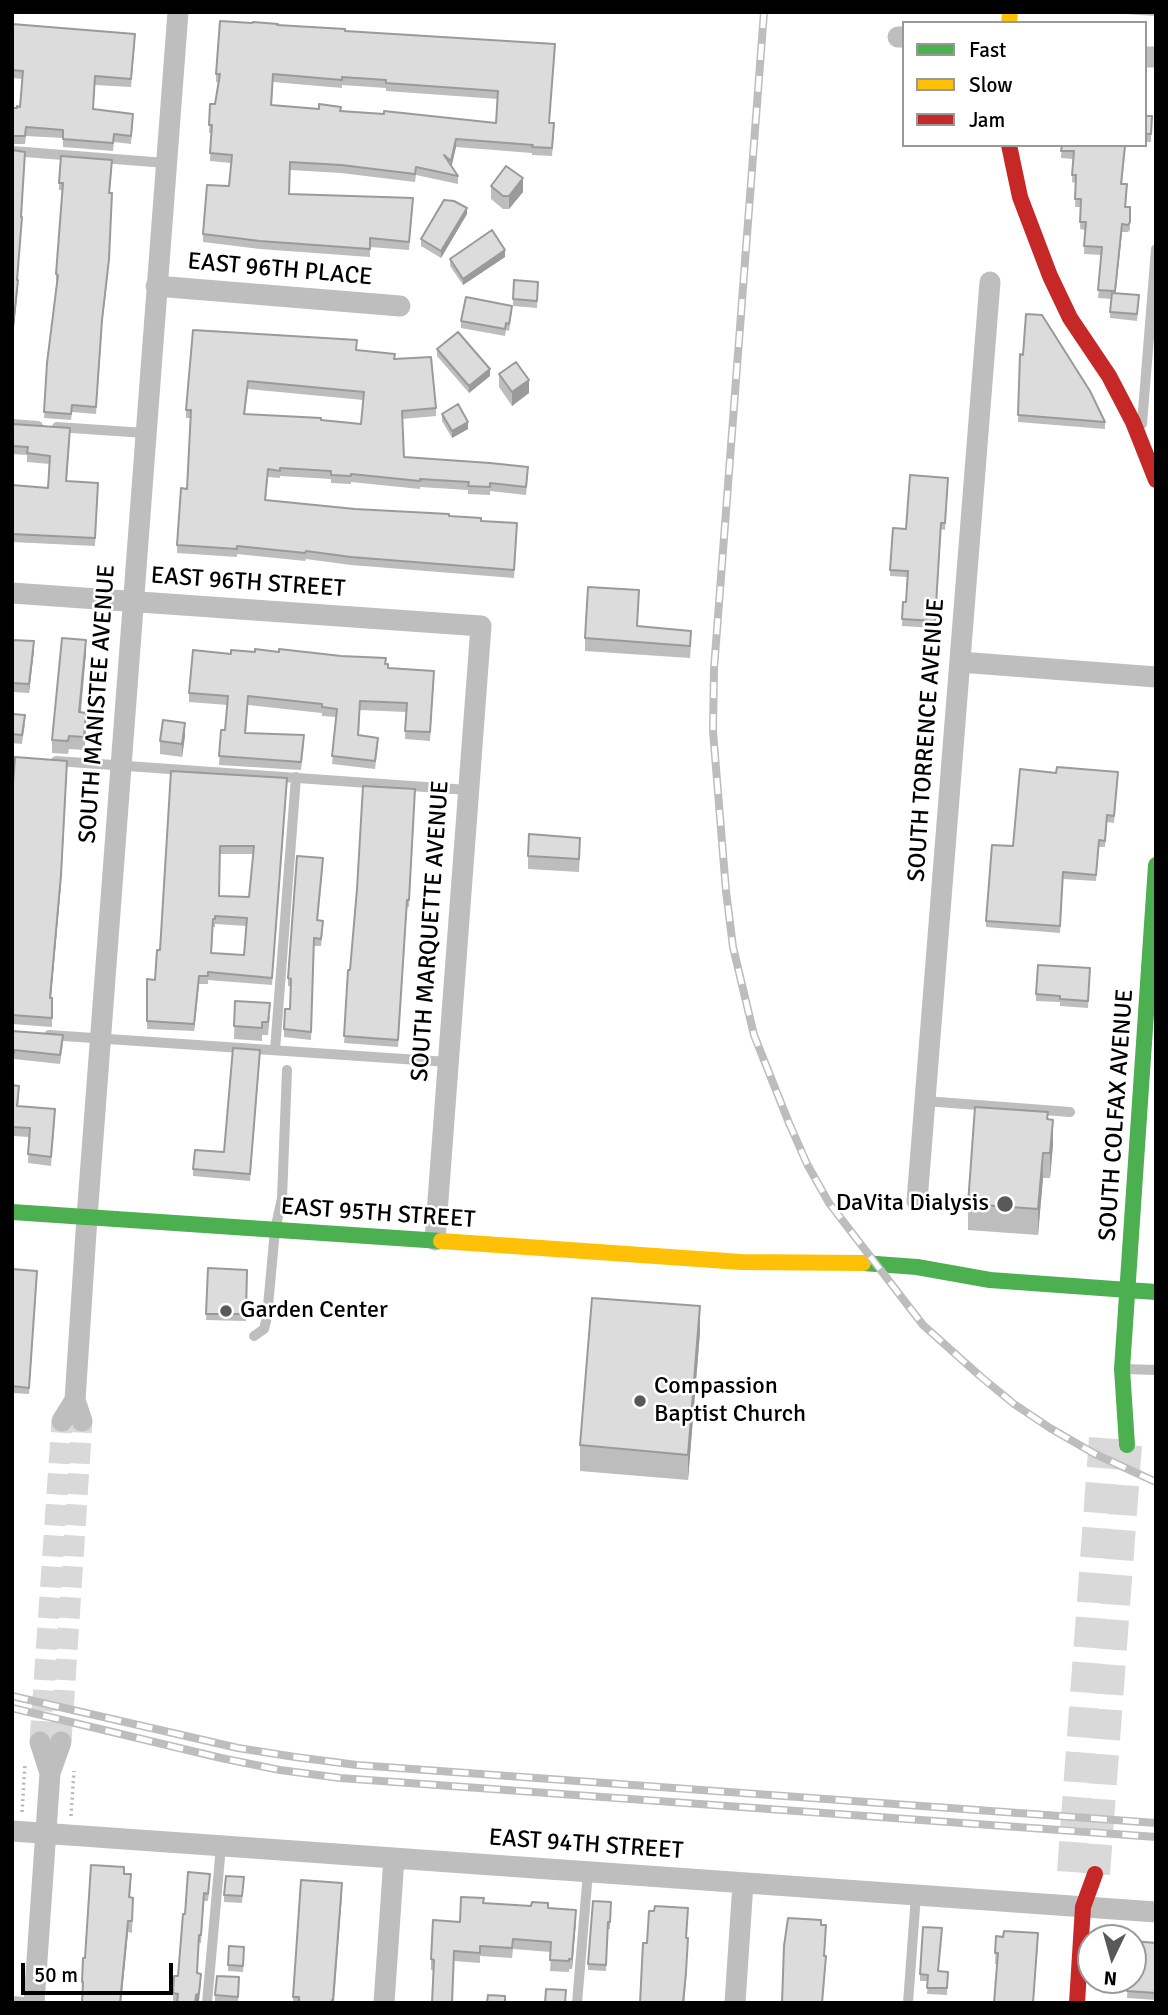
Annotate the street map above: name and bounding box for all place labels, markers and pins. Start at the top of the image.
place label: DaVita Dialysis [836,1190,989,1218]
marker: DaVita Dialysis [995,1194,1015,1214]
place label: Garden Center [240,1297,388,1325]
marker: Garden Center [218,1303,234,1319]
place label: Compassion Baptist Church [654,1373,806,1429]
marker: Compassion Baptist Church [632,1393,648,1409]

